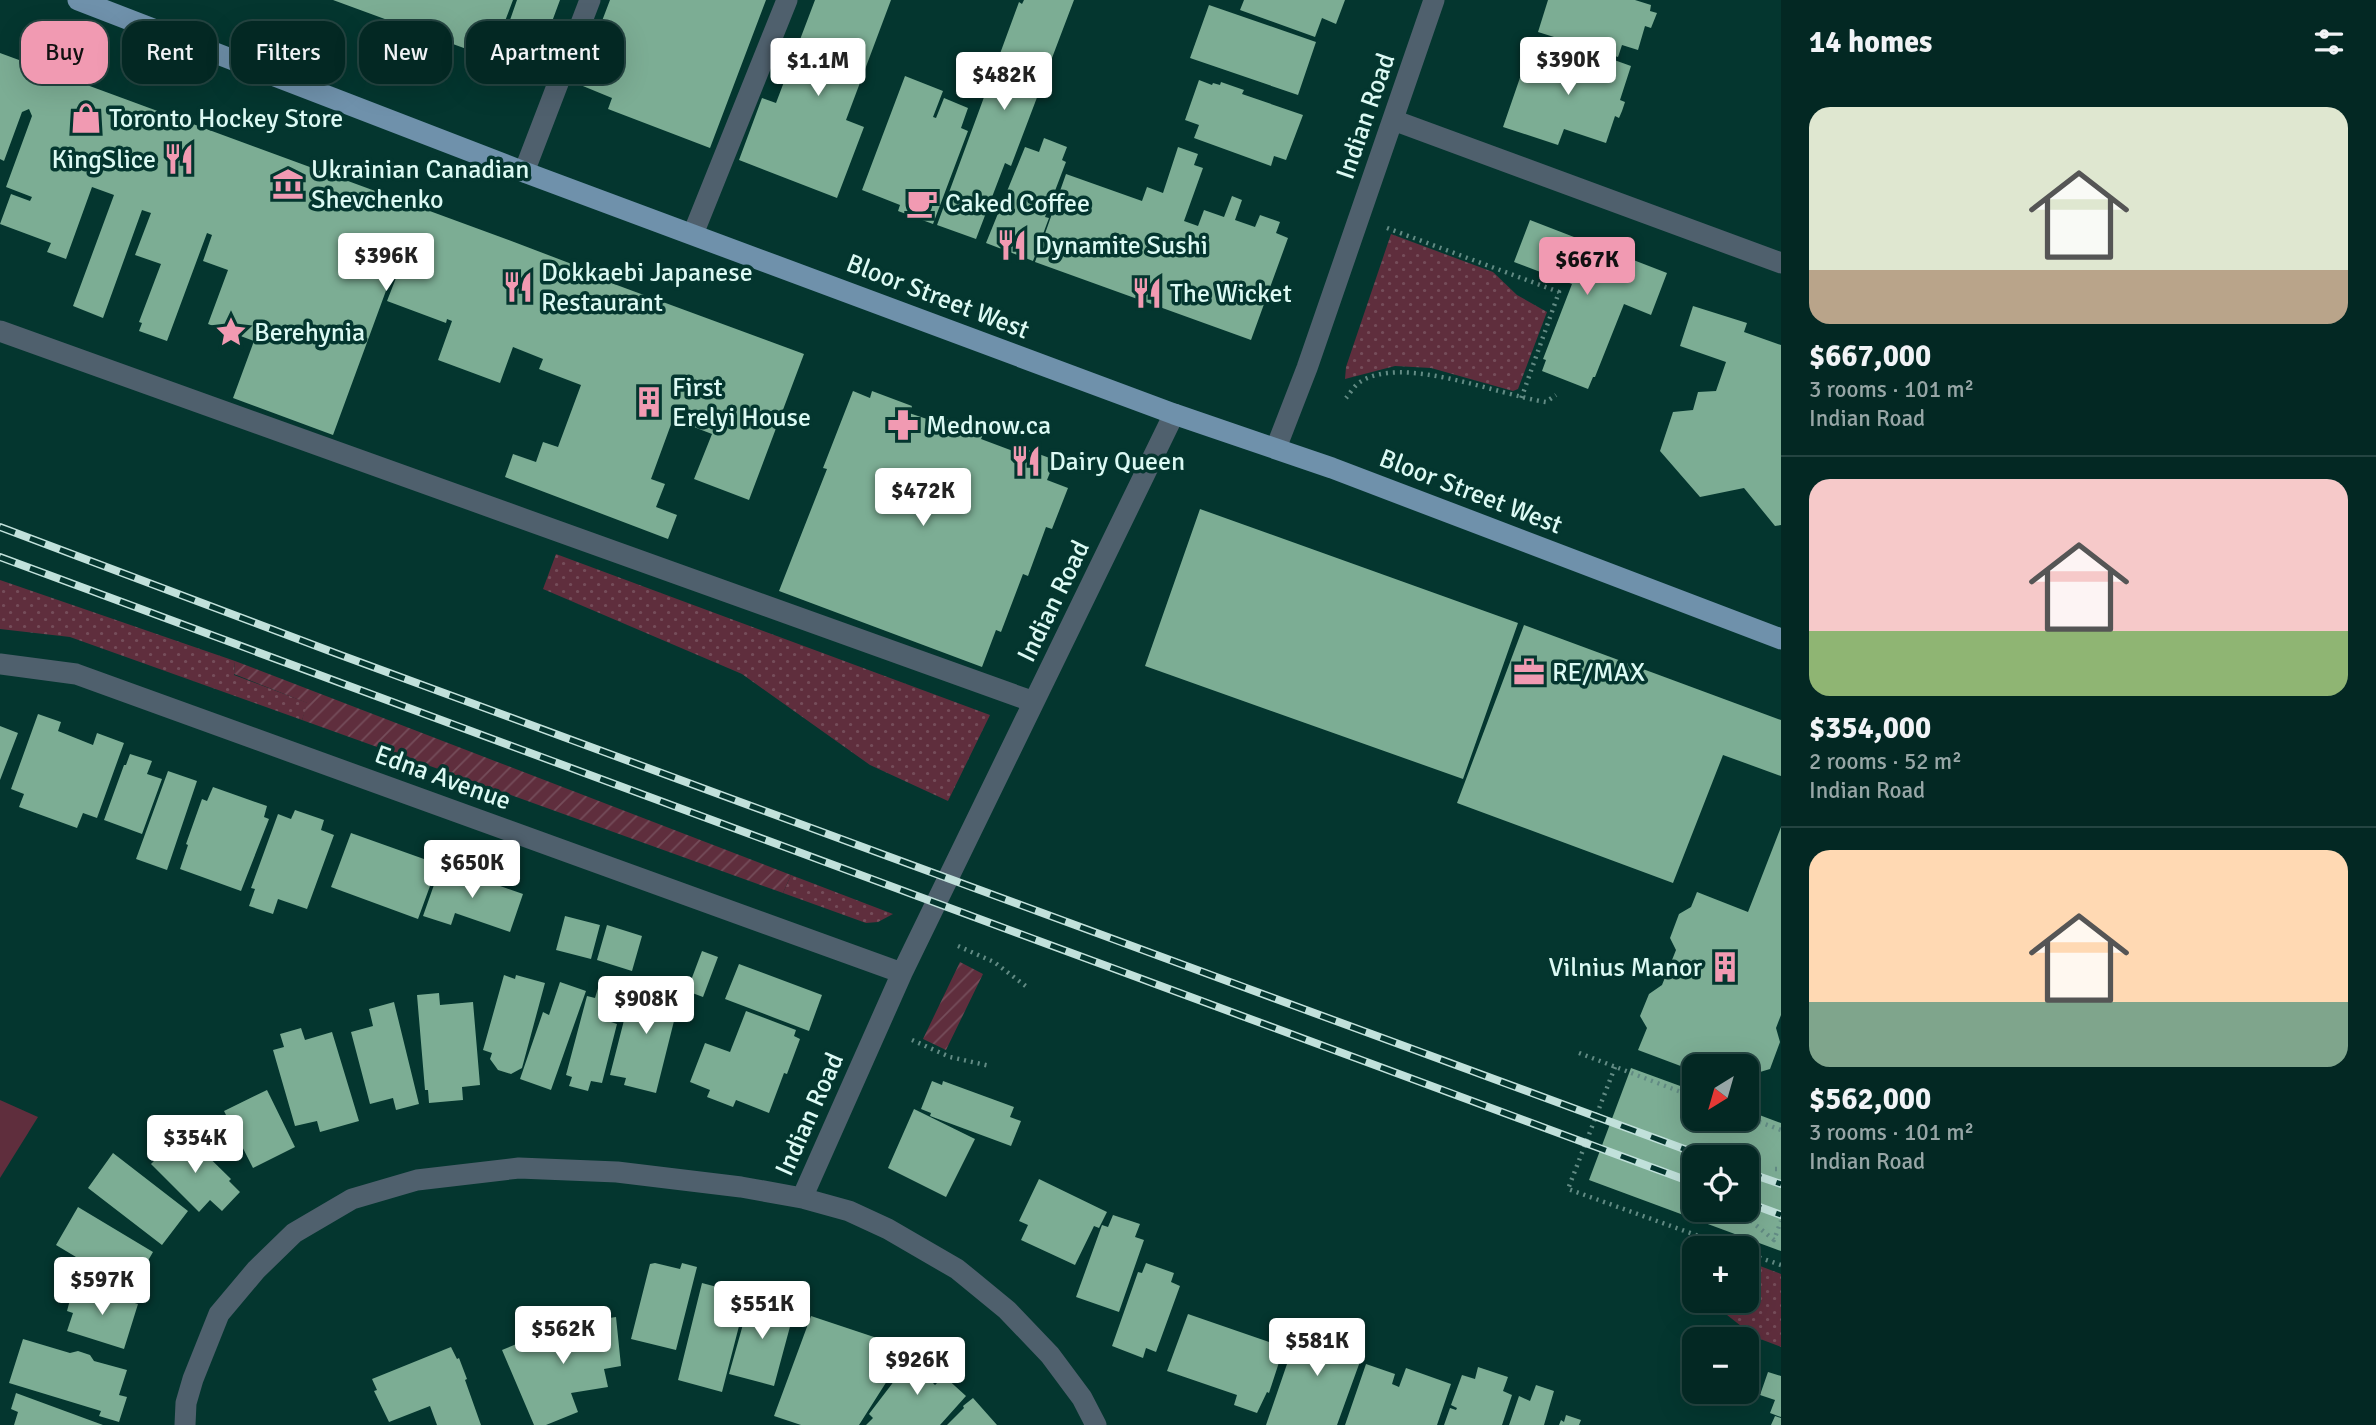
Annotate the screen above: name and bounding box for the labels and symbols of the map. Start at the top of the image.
pin: $1.1M [769,38,867,98]
pin: $390K [1519,38,1617,97]
street label: Indian Road [1329,49,1402,184]
pin: $482K [955,52,1053,112]
shop icon: Toronto Hockey Store [69,101,103,135]
place label: Toronto Hockey Store [109,103,343,135]
restaurant icon: KingSlice [162,142,196,176]
place label: KingSlice [51,144,156,176]
place label: Ukrainian Canadian Shevchenko [311,154,529,216]
museum icon: Ukrainian Canadian Shevchenko [271,167,305,201]
cafe icon: Caked Coffee [905,186,939,220]
place label: Caked Coffee [945,188,1090,220]
restaurant icon: Dynamite Sushi [995,228,1029,262]
place label: Dynamite Sushi [1035,230,1208,262]
pin: $396K [337,233,435,293]
pin: $667K [1538,238,1636,297]
street label: Bloor Street West [842,247,1034,347]
place label: Dokkaebi Japanese Restaurant [541,257,753,319]
restaurant icon: Dokkaebi Japanese Restaurant [501,270,535,304]
restaurant icon: The Wicket [1130,276,1164,310]
place label: The Wicket [1170,278,1292,310]
place icon: Berehynia [214,315,248,349]
place label: Berehynia [254,317,365,349]
place label: First Erelyi House [672,372,811,434]
building icon: First Erelyi House [632,385,666,419]
pharmacy icon: Mednow.ca [886,408,920,442]
place label: Mednow.ca [926,410,1051,442]
street label: Bloor Street West [1375,442,1567,542]
restaurant icon: Dairy Queen [1009,444,1043,478]
place label: Dairy Queen [1049,446,1185,478]
pin: $472K [874,468,972,528]
street label: Indian Road [1011,535,1097,667]
office icon: RE/MAX [1512,655,1546,689]
place label: RE/MAX [1552,657,1645,689]
street label: Edna Avenue [370,739,515,817]
pin: $650K [423,841,521,900]
building icon: Vilnius Manor [1708,950,1742,984]
place label: Vilnius Manor [1548,952,1702,984]
pin: $908K [597,976,695,1036]
street label: Indian Road [769,1048,851,1181]
north arrow [1682,1054,1759,1130]
pin: $354K [146,1116,244,1175]
pin: $597K [53,1258,151,1317]
pin: $551K [713,1282,811,1341]
pin: $562K [514,1306,612,1366]
pin: $581K [1268,1318,1366,1378]
pin: $926K [868,1338,966,1397]

